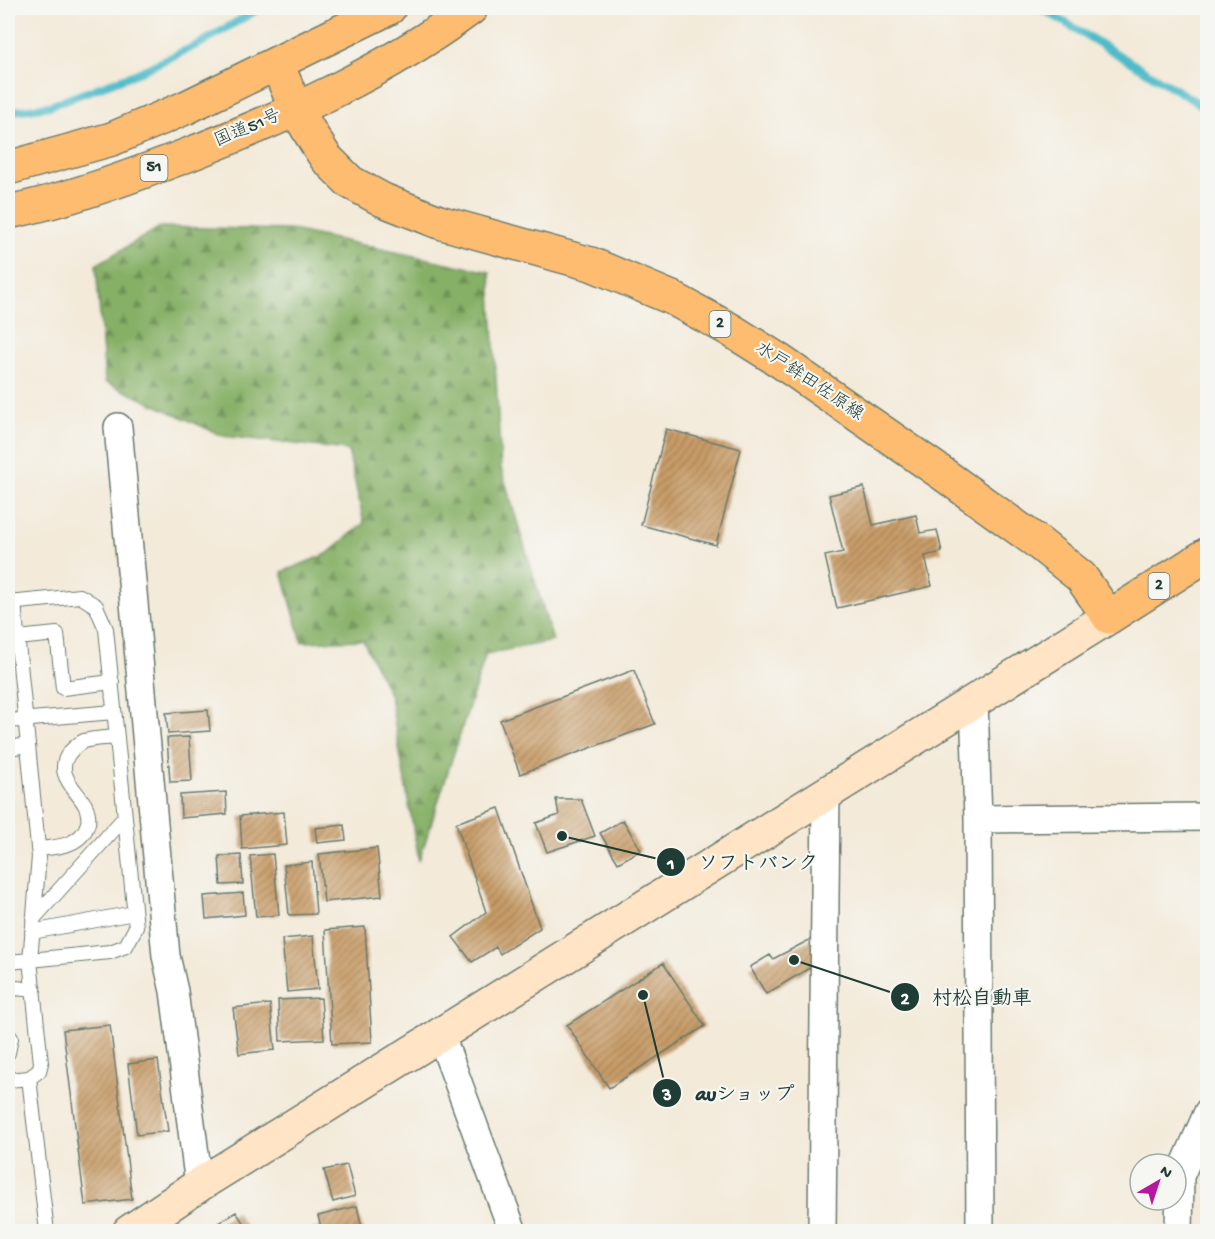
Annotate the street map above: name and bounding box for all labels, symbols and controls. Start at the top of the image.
street label: 国道51号 [211,105,285,152]
road number: 51 [140,155,168,181]
road number: 2 [710,311,730,337]
street label: 水戸鉾田佐原線 [751,337,868,426]
road number: 2 [1148,573,1170,599]
callout: ソフトバンク [656,843,830,881]
text: ソフトバンク [698,854,818,877]
text: 1 [666,855,675,876]
callout: 村松自動車 [890,978,1044,1016]
text: 村松自動車 [932,987,1032,1012]
text: 2 [901,990,910,1011]
callout: auショップ [652,1074,807,1112]
text: auショップ [695,1083,794,1108]
text: 3 [661,1086,672,1107]
north arrow [1128,1152,1188,1212]
text: N [1155,1162,1176,1184]

